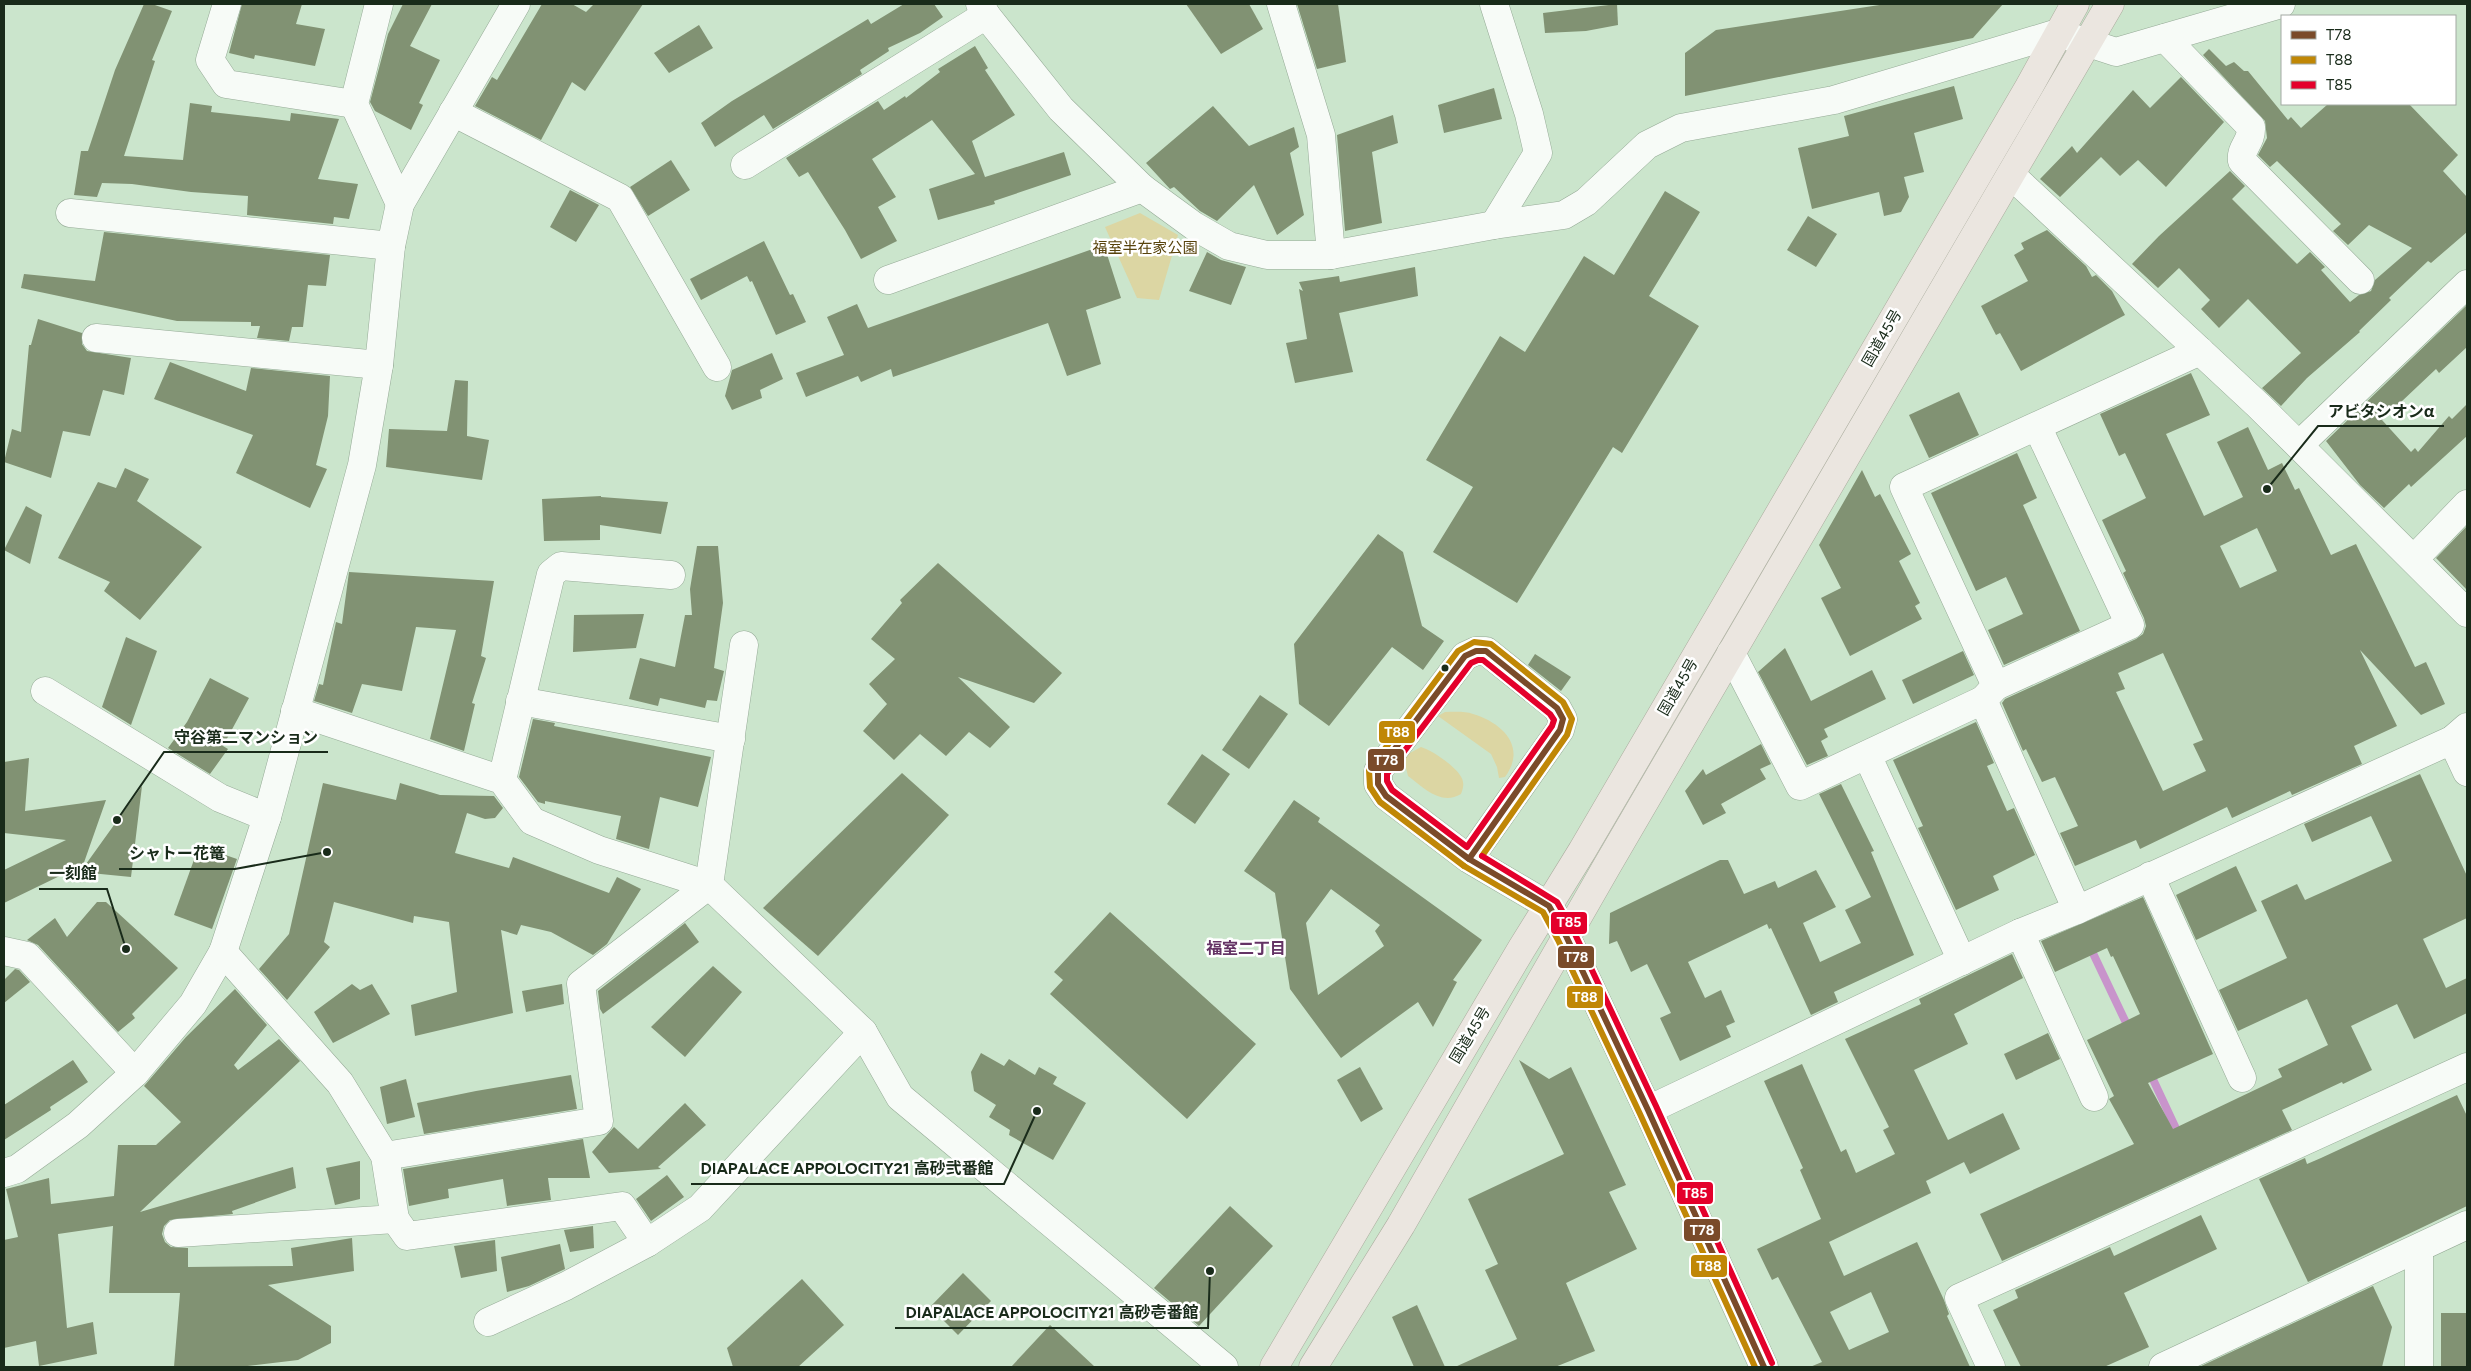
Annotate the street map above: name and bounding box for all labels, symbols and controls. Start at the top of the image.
legend [2281,15,2456,105]
text: T78 [2326,26,2352,44]
text: T88 [2326,51,2353,69]
text: T85 [2326,76,2352,94]
park label: 福室半在家公園 [1092,239,1198,257]
street label: 国道45号 [1858,306,1906,370]
callout: アビタシオンα [2318,395,2444,426]
text: アビタシオンα [2328,402,2435,421]
street label: 国道45号 [1654,655,1702,719]
unlabelled marker [1440,663,1450,673]
line badge: T88 [1378,720,1416,744]
callout: 守谷第二マンション [164,721,328,752]
text: T88 [1384,724,1410,741]
text: 守谷第二マンション [174,728,318,747]
line badge: T78 [1367,748,1405,772]
text: T78 [1374,752,1398,769]
callout: シャトー花篭 [119,838,235,869]
text: シャトー花篭 [129,844,225,863]
callout: 一刻館 [39,858,107,889]
text: 一刻館 [49,864,97,883]
line badge: T85 [1550,911,1588,935]
text: T85 [1557,914,1581,931]
district label: 福室二丁目 [1206,939,1286,958]
line badge: T78 [1557,945,1595,969]
text: T78 [1564,949,1588,966]
line badge: T88 [1566,985,1604,1009]
text: T88 [1572,989,1598,1006]
street label: 国道45号 [1446,1003,1494,1067]
callout: DIAPALACE APPOLOCITY21 高砂弐番館 [691,1153,1004,1184]
text: DIAPALACE APPOLOCITY21 高砂弐番館 [701,1159,993,1178]
line badge: T85 [1676,1181,1714,1205]
text: T85 [1683,1185,1707,1202]
line badge: T78 [1683,1218,1721,1242]
text: T78 [1690,1222,1714,1239]
line badge: T88 [1690,1254,1728,1278]
text: T88 [1696,1258,1722,1275]
callout: DIAPALACE APPOLOCITY21 高砂壱番館 [895,1297,1208,1328]
text: DIAPALACE APPOLOCITY21 高砂壱番館 [906,1303,1198,1322]

